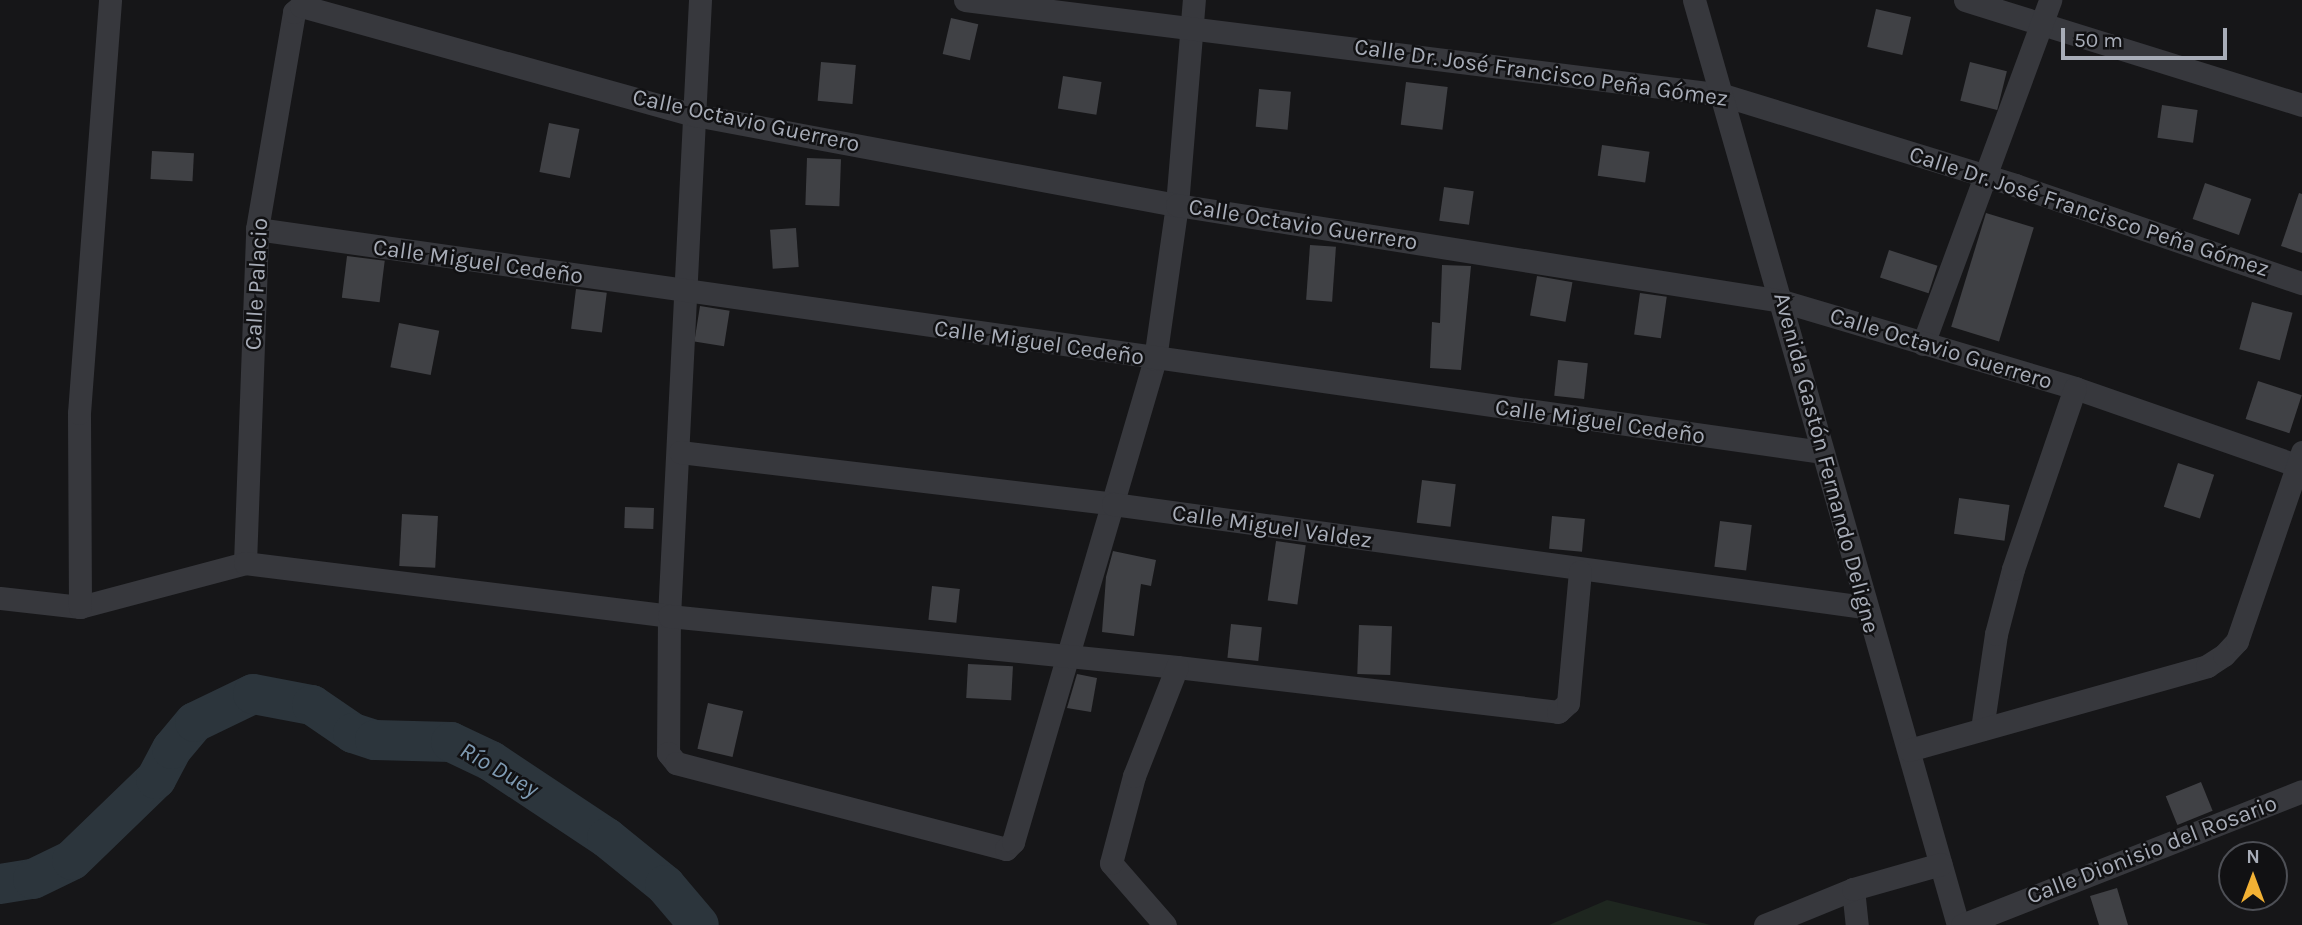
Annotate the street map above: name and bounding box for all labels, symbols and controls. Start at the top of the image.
scale bar [2064,14,2230,58]
text: 50 m [2074,28,2123,52]
street label: Calle Dr. José Francisco Peña Gómez [1352,33,1730,113]
street label: Calle Octavio Guerrero [630,83,862,159]
street label: Calle Dr. José Francisco Peña Gómez [1905,141,2273,283]
street label: Calle Octavio Guerrero [1187,193,1419,257]
street label: Calle Palacio [240,217,274,351]
street label: Calle Miguel Cedeño [371,234,585,290]
street label: Avenida Gastón Fernando Deligne [1767,290,1885,636]
street label: Calle Octavio Guerrero [1826,302,2056,396]
street label: Calle Miguel Cedeño [932,315,1146,371]
street label: Calle Miguel Cedeño [1493,394,1707,450]
street label: Calle Miguel Valdez [1170,499,1374,555]
water label: Río Duey [455,736,543,804]
street label: Calle Dionisio del Rosario [2023,790,2281,910]
north arrow [2218,841,2288,911]
text: N [2246,846,2260,868]

